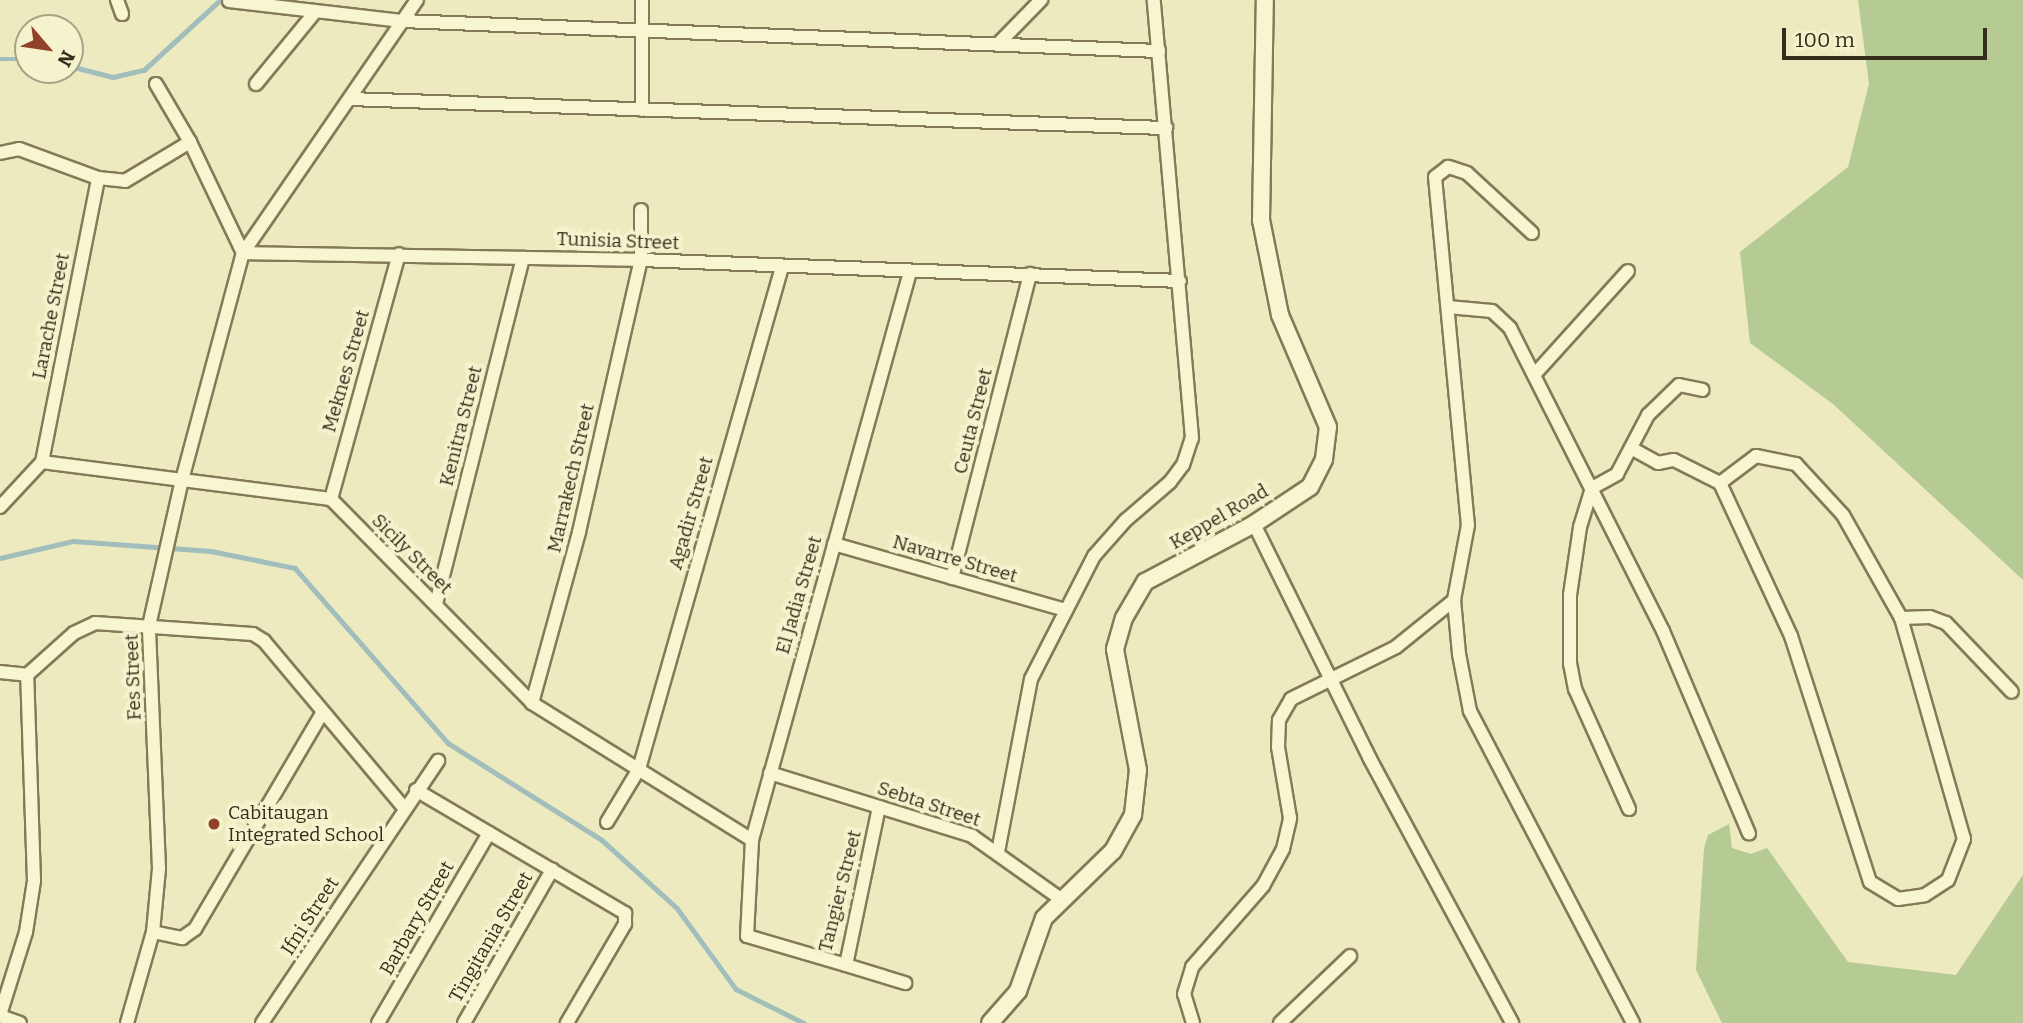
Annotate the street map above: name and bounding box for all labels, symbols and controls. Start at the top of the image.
north arrow [14,14,84,84]
scale bar [1785,14,1990,58]
text: 100 m [1795,27,1855,53]
text: N [52,46,80,70]
street label: Tunisia Street [556,227,680,255]
street label: Larache Street [28,251,74,381]
street label: Meknes Street [318,307,374,435]
street label: Kenitra Street [435,363,487,489]
street label: Ceuta Street [949,366,997,476]
street label: Marrakech Street [543,401,599,555]
street label: Agadir Street [664,454,718,572]
street label: Keppel Road [1166,480,1272,554]
street label: Sicily Street [367,509,457,599]
street label: Navarre Street [890,530,1020,588]
street label: El Jadia Street [771,533,827,657]
street label: Fes Street [120,633,146,721]
street label: Sebta Street [875,777,983,831]
place label: Cabitaugan Integrated School [228,802,384,846]
marker: Cabitaugan Integrated School [206,816,222,832]
street label: Tangier Street [814,828,866,954]
street label: Barbary Street [375,857,459,979]
street label: Tingitania Street [444,868,538,1006]
street label: Ifni Street [276,873,344,959]

